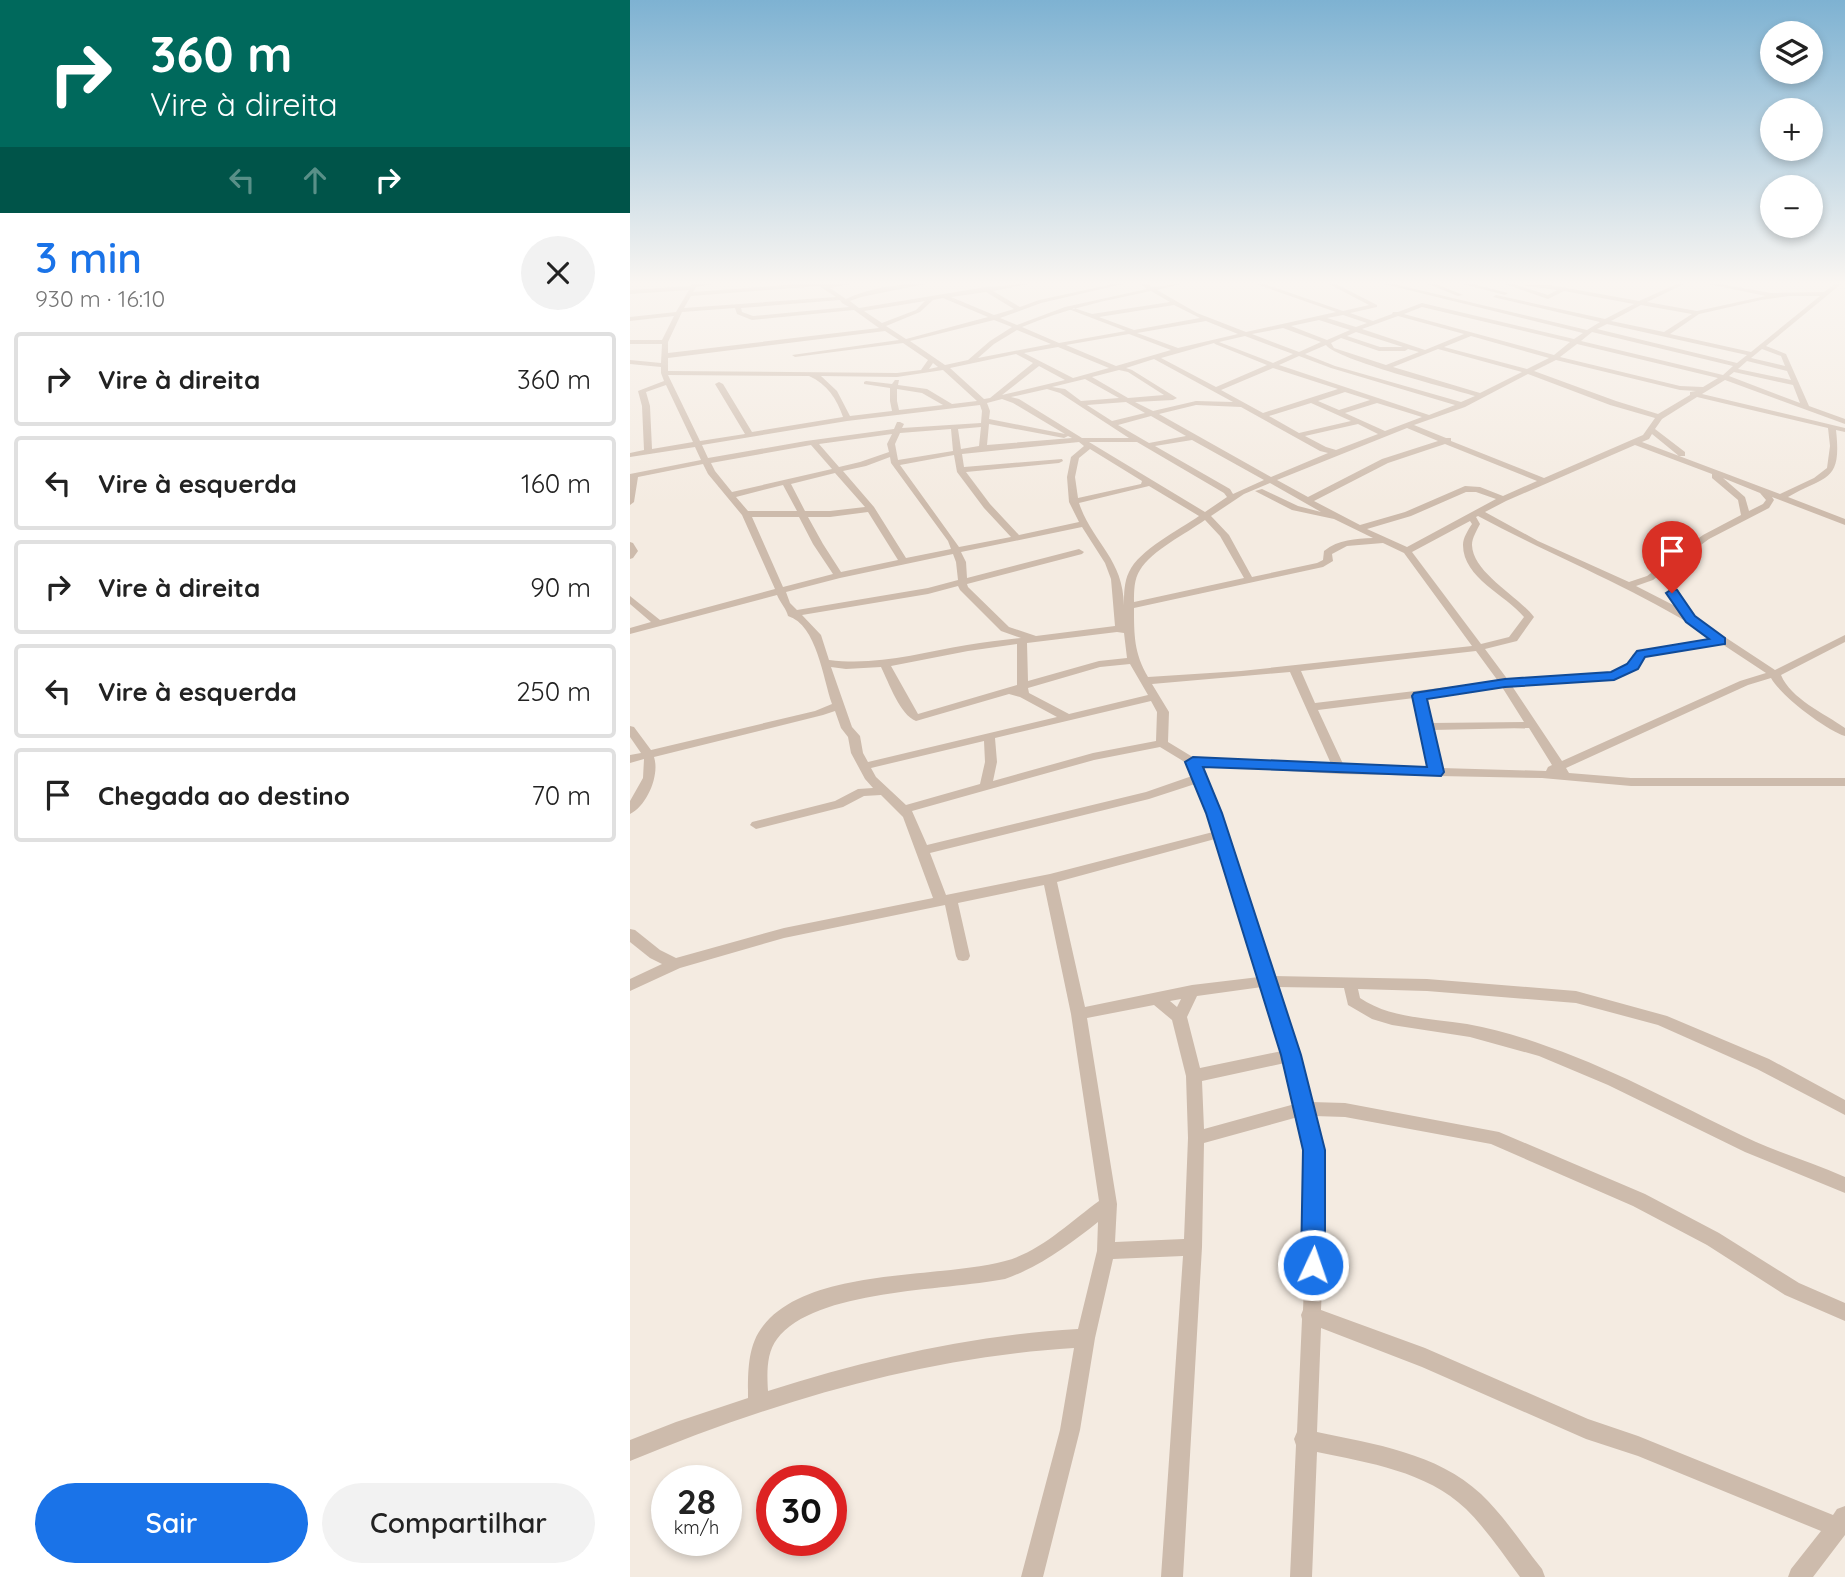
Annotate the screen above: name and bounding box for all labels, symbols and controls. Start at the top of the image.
map controls [1760,21,1823,238]
button: layers [1760,21,1823,84]
text: 360 m [150,23,292,84]
icon: right [35,28,126,119]
text: Vire à direita [150,84,338,124]
button: + [1760,98,1823,161]
icon: left [223,161,261,199]
icon: ahead [296,161,334,199]
icon: right [369,161,407,199]
button: − [1760,175,1823,238]
text: 3 min [35,231,142,284]
button: close [521,236,595,310]
text: 930 m · 16:10 [35,284,165,313]
icon: right [39,360,77,398]
text: Vire à direita [98,363,260,396]
text: 360 m [517,363,591,396]
icon: left [39,464,77,502]
text: Vire à esquerda [98,467,297,500]
text: 160 m [521,467,591,500]
pin [1642,521,1702,593]
icon: arrive [1653,532,1691,570]
icon: right [39,568,77,606]
text: Vire à direita [98,571,260,604]
text: 90 m [530,571,591,604]
icon: left [39,672,77,710]
text: Vire à esquerda [98,675,297,708]
text: 250 m [516,675,591,708]
icon: arrive [39,776,77,814]
text: Chegada ao destino [98,779,350,812]
text: 70 m [531,779,591,812]
position arrow [1276,1228,1350,1302]
speed limit sign: 30 [756,1465,847,1556]
text: 28 [677,1479,716,1523]
button: Sair [35,1483,308,1563]
button: Compartilhar [322,1483,595,1563]
text: km/h [674,1516,719,1539]

